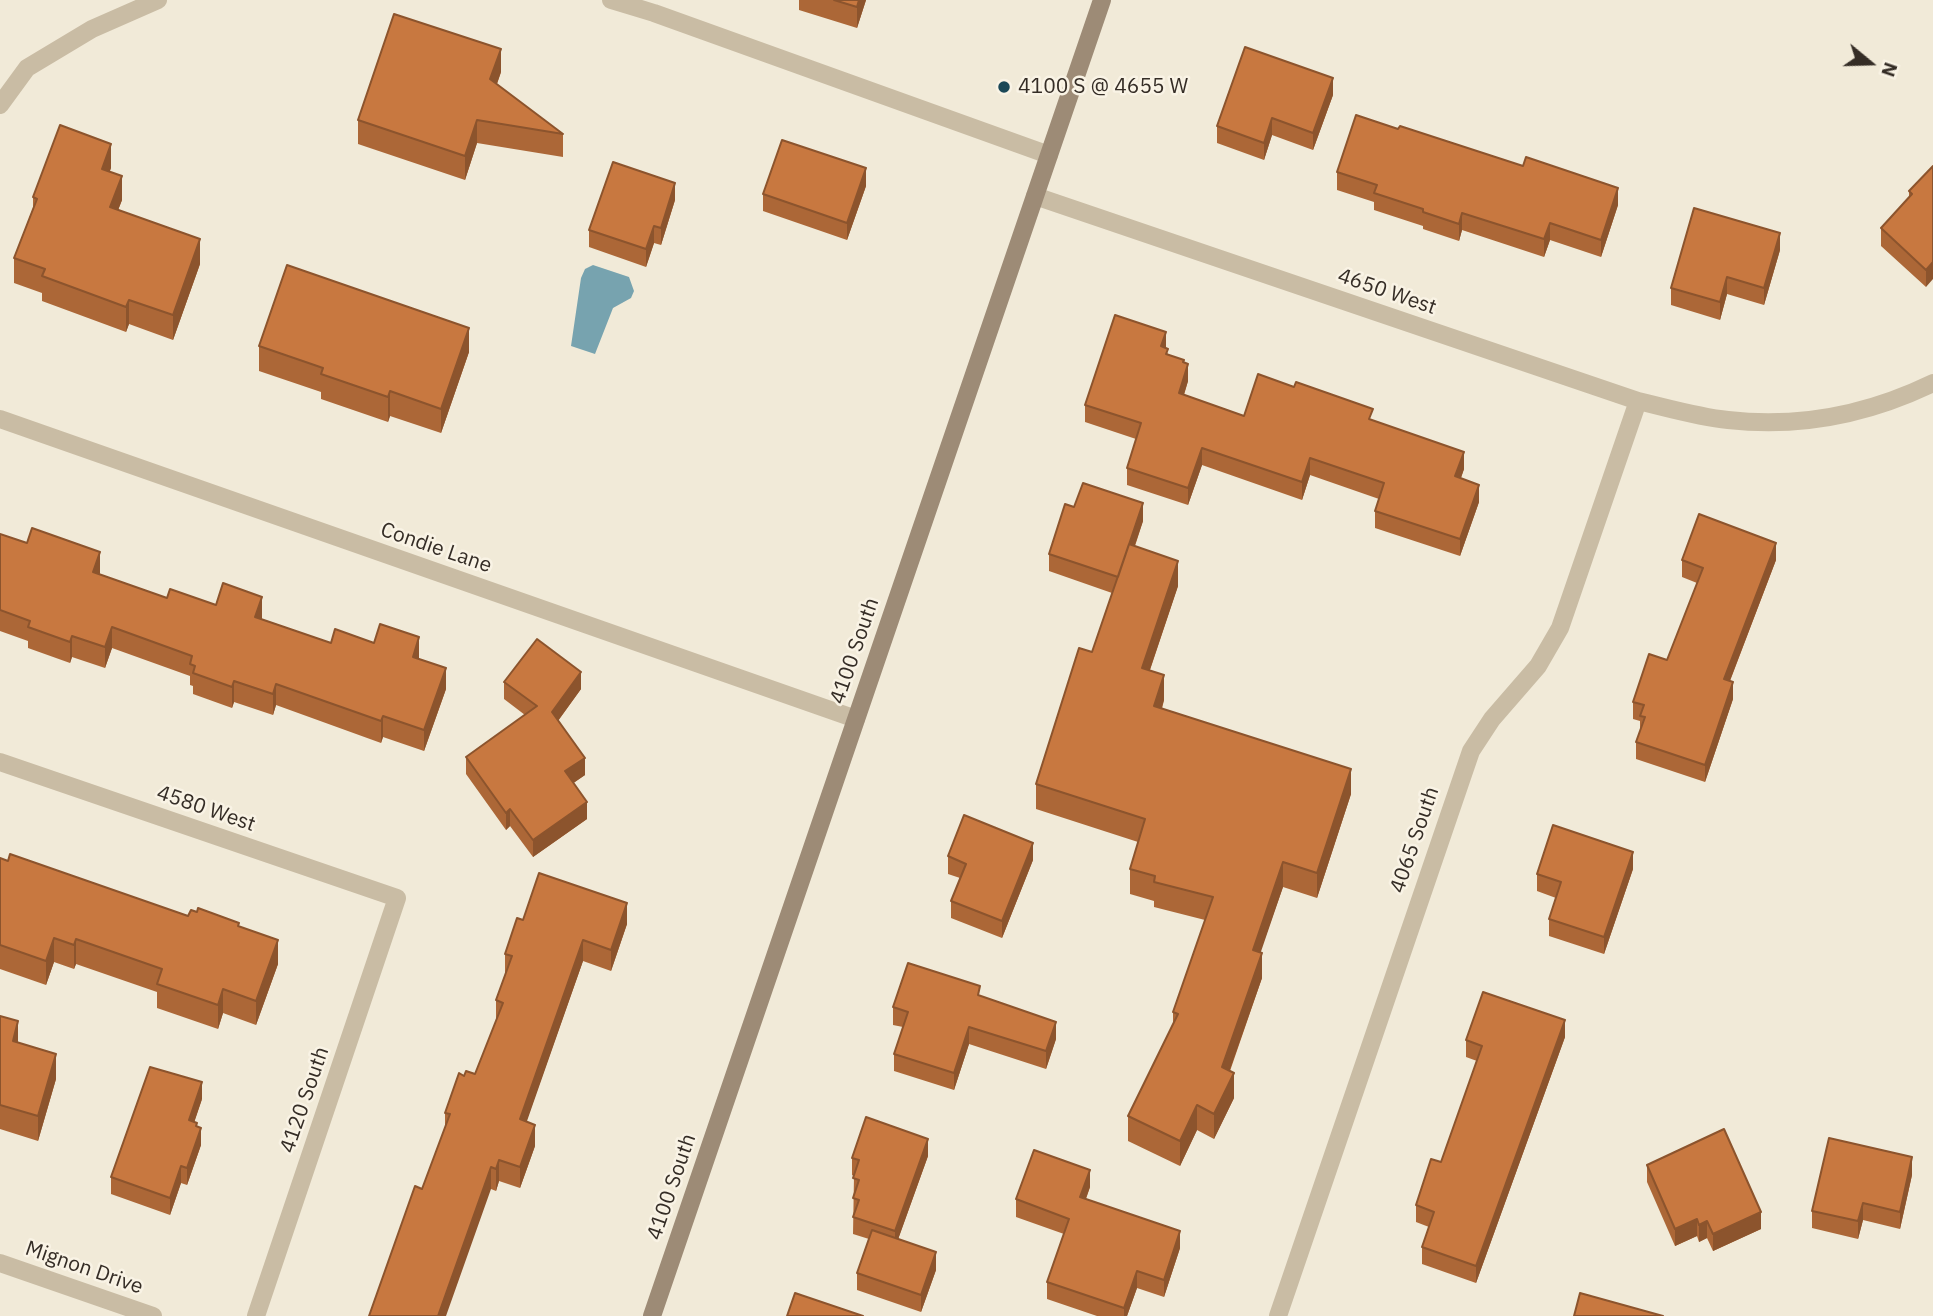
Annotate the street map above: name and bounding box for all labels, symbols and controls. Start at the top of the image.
north arrow [1835,28,1905,98]
text: N [1876,59,1903,80]
place label: 4100 S @ 4655 W [1018,74,1188,100]
marker: 4100 S @ 4655 W [996,79,1012,95]
street label: 4650 West [1334,263,1440,321]
street label: Condie Lane [377,517,495,579]
street label: 4100 South [825,595,885,707]
street label: 4580 West [153,780,259,838]
street label: 4065 South [1385,784,1445,896]
street label: 4120 South [275,1044,335,1156]
street label: 4100 South [642,1131,702,1243]
street label: Mignon Drive [22,1236,146,1300]

